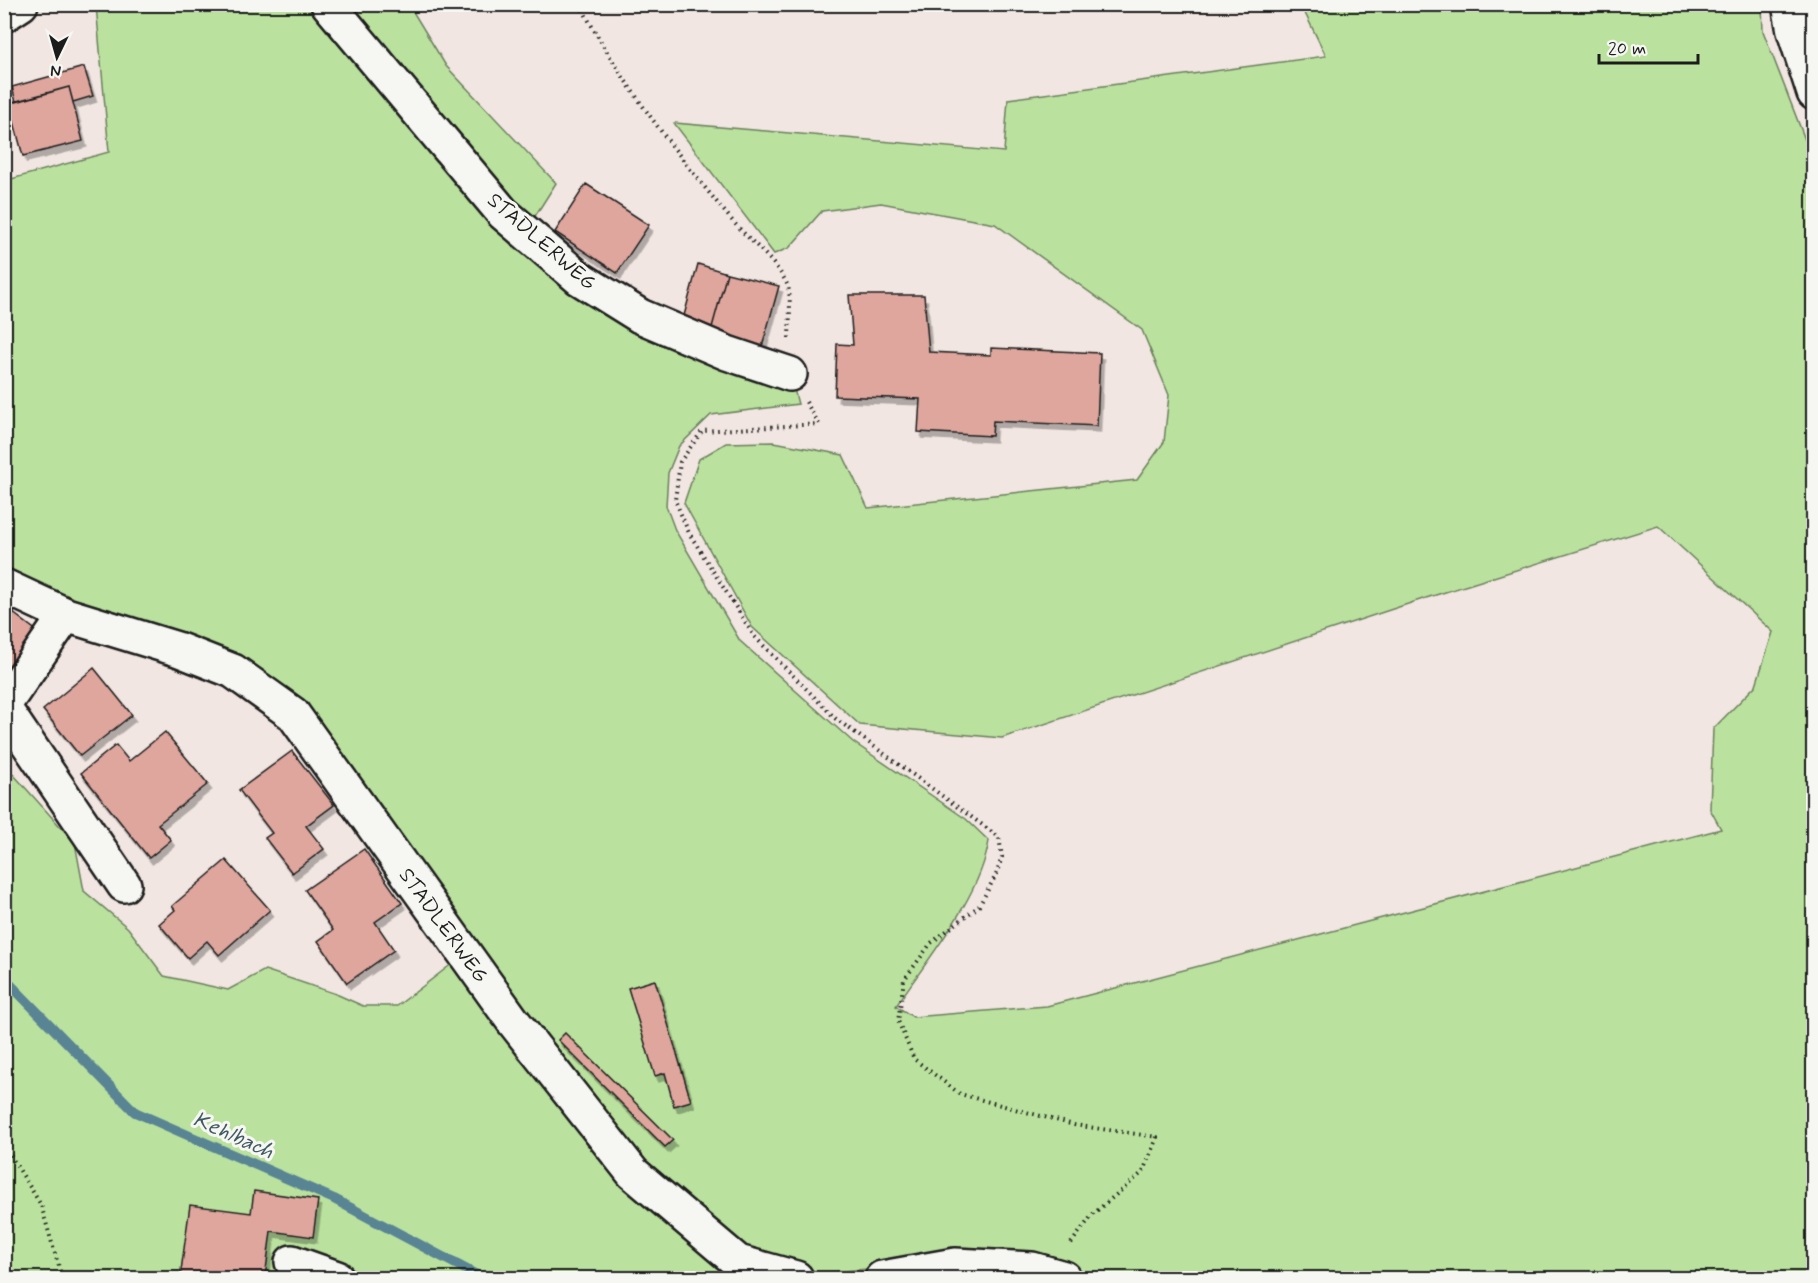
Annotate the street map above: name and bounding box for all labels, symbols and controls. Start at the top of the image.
north arrow [27,27,87,87]
scale bar [1599,27,1698,65]
text: 20 m [1608,37,1646,61]
text: N [50,60,62,81]
street label: STADLERWEG [481,187,602,297]
street label: STADLERWEG [392,862,494,989]
water label: Kehlbach [188,1106,278,1166]

